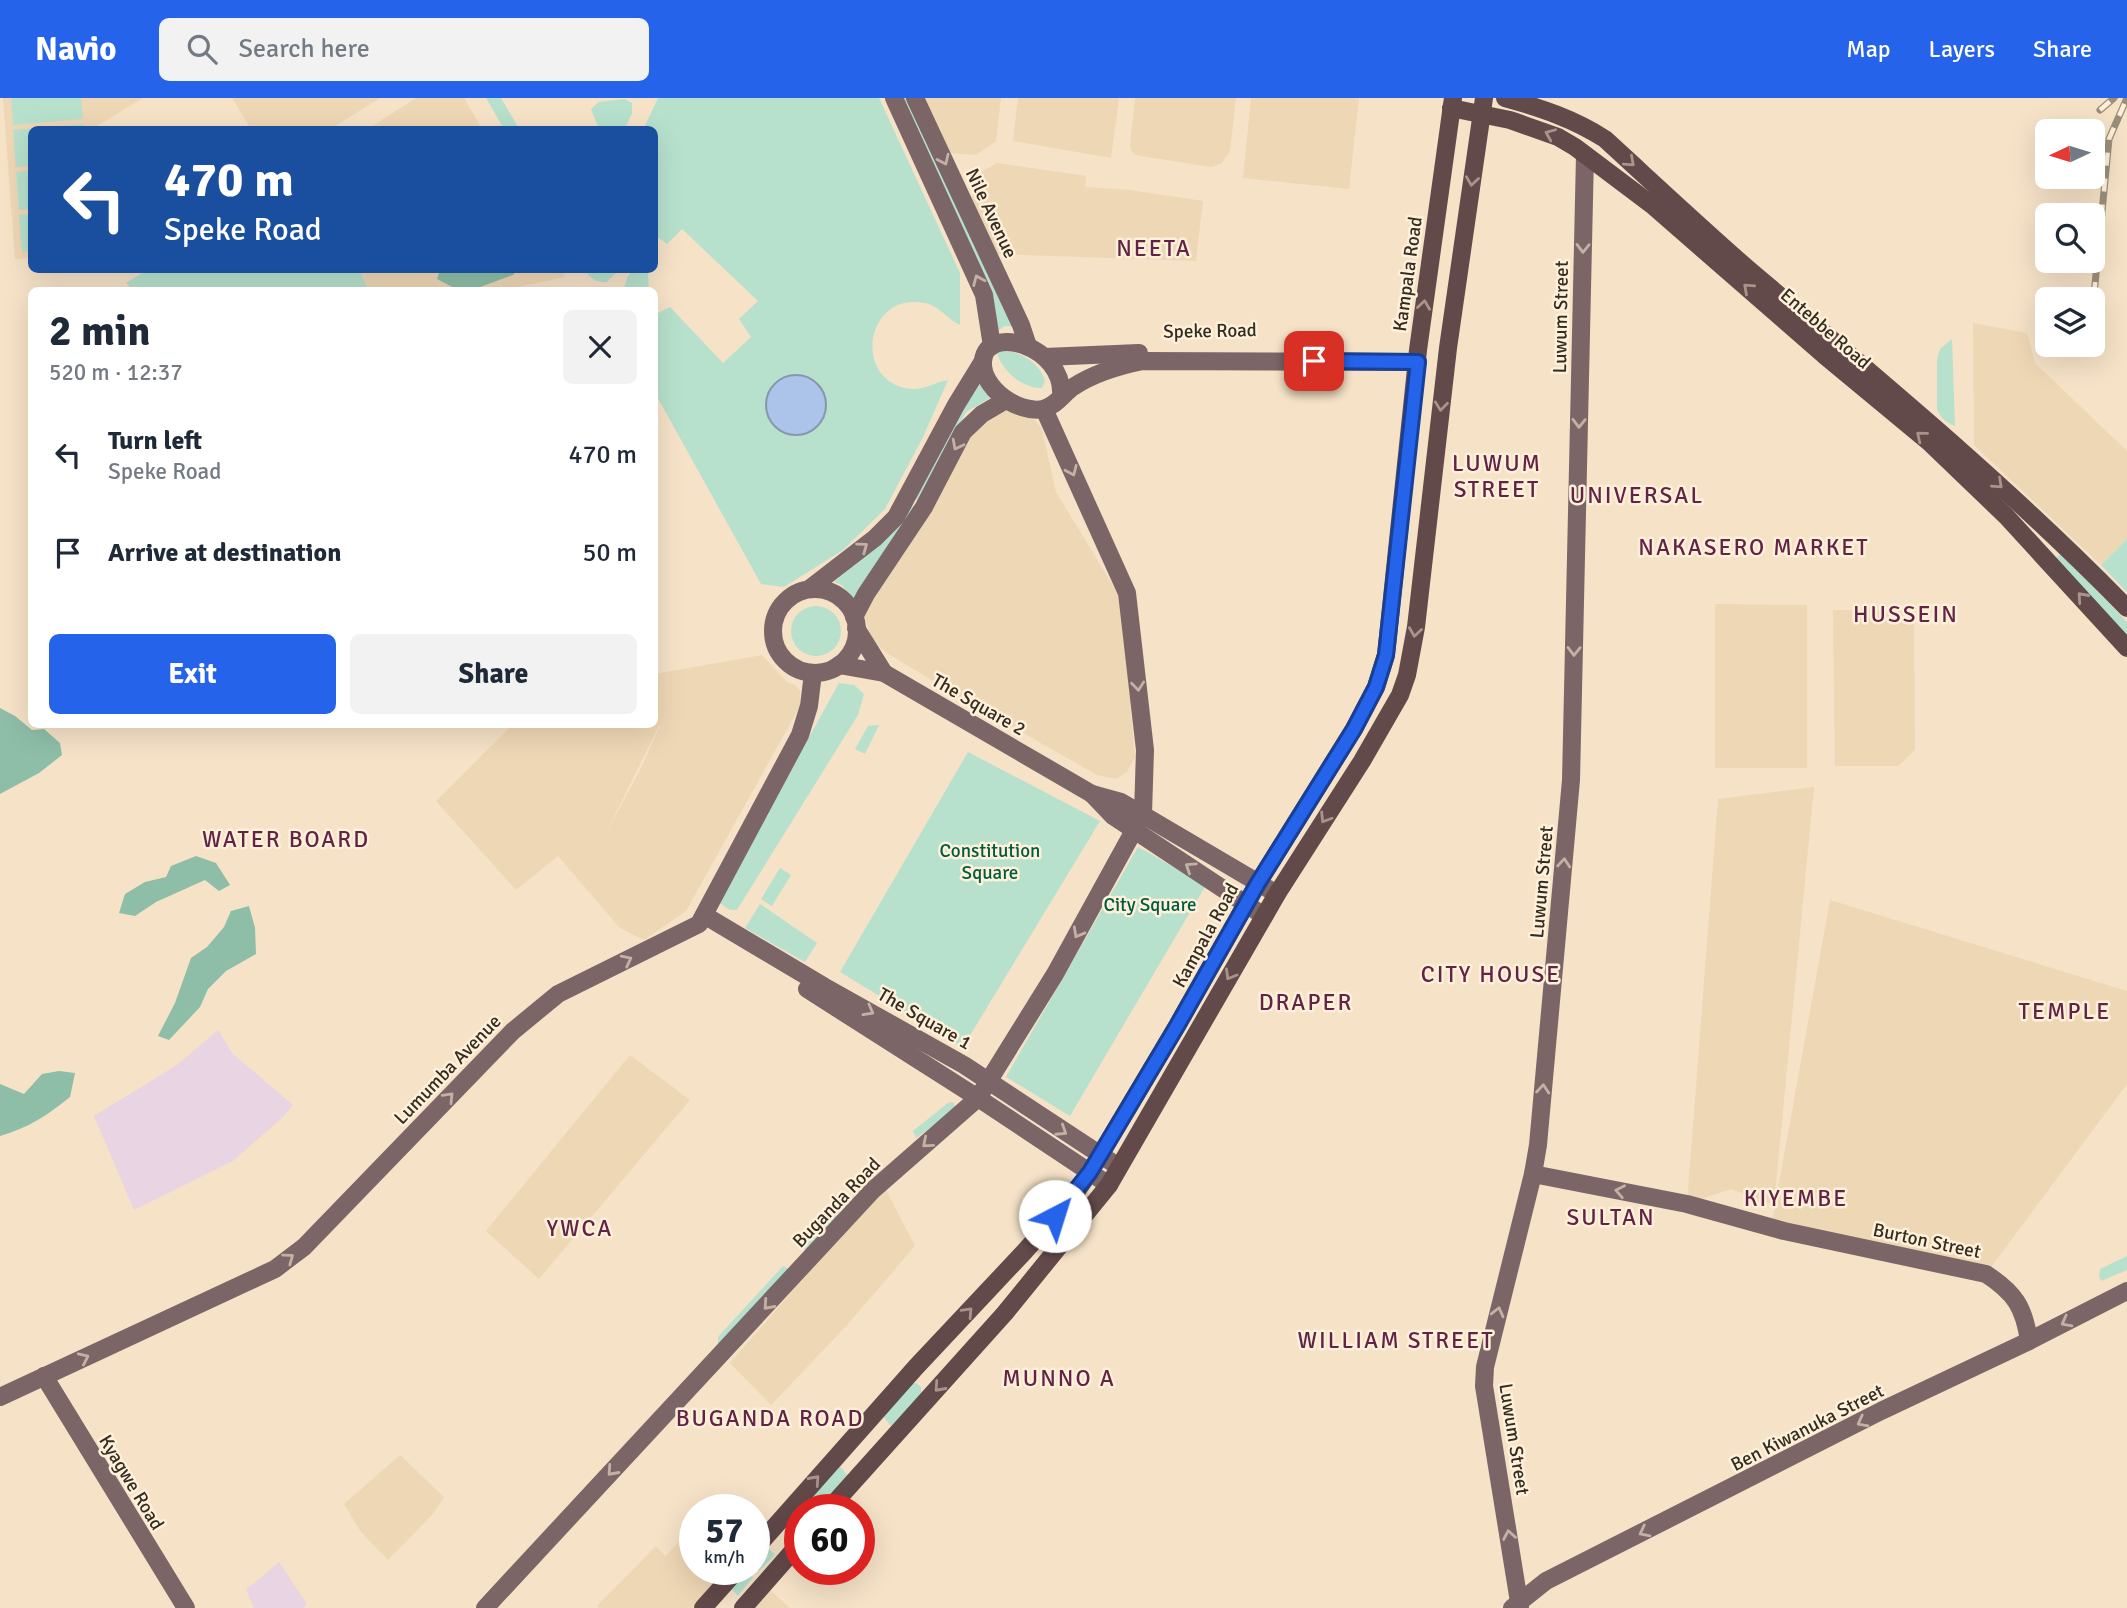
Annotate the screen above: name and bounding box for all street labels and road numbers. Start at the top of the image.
street label: Nile Avenue [960,165,1022,262]
street label: Kampala Road [1388,215,1428,333]
street label: Luwum Street [1548,260,1574,374]
street label: Entebbe Road [1775,283,1875,374]
street label: Speke Road [1163,318,1257,344]
street label: The Square 2 [927,668,1030,741]
street label: Luwum Street [1525,825,1559,939]
street label: Kampala Road [1167,879,1244,992]
street label: The Square 1 [873,982,976,1055]
street label: Lumumba Avenue [389,1010,506,1130]
street label: Buganda Road [788,1152,886,1253]
street label: Burton Street [1871,1218,1983,1264]
street label: Ben Kiwanuka Street [1727,1379,1888,1477]
street label: Luwum Street [1493,1382,1535,1497]
street label: Kyagwe Road [93,1430,169,1535]

